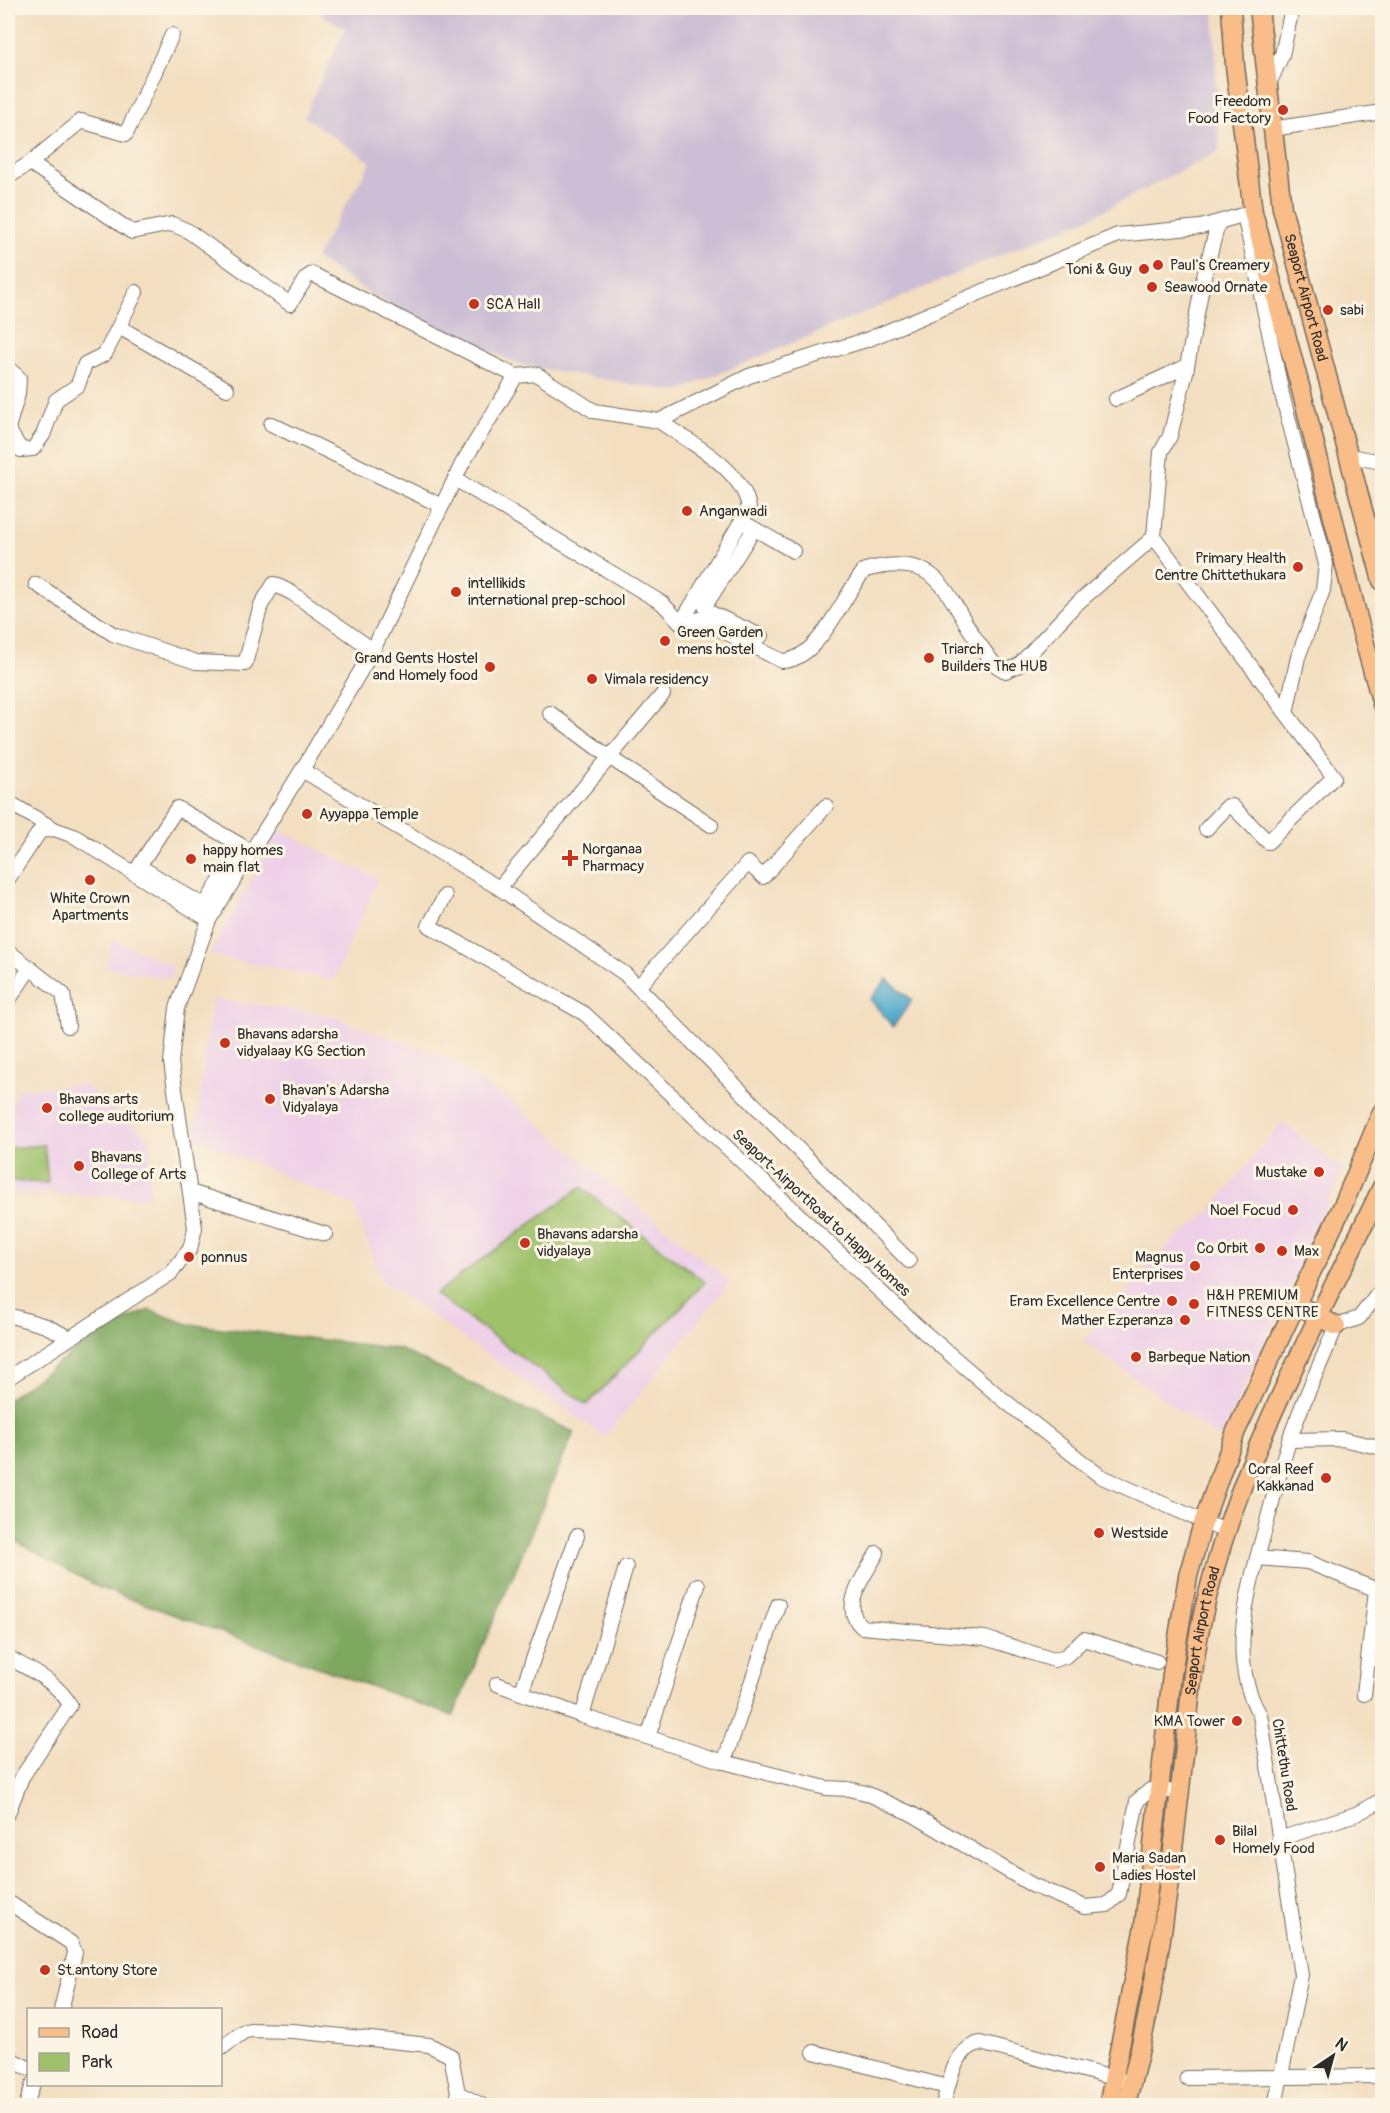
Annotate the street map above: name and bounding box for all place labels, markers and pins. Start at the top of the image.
place label: Freedom Food Factory [1187,92,1272,128]
marker: Freedom Food Factory [1276,103,1290,117]
place label: Paul's Creamery [1170,256,1270,275]
marker: Paul's Creamery [1151,258,1165,272]
place label: Toni & Guy [1065,260,1133,279]
marker: Toni & Guy [1137,262,1151,276]
place label: Seawood Ornate [1164,278,1268,297]
marker: Seawood Ornate [1145,280,1159,294]
place label: SCA Hall [486,295,541,314]
marker: SCA Hall [467,297,481,311]
place label: sabi [1340,301,1364,320]
marker: sabi [1321,303,1335,317]
place label: Anganwadi [699,502,767,521]
marker: Anganwadi [680,504,694,518]
place label: Primary Health Centre Chittethukara [1155,549,1286,585]
marker: Primary Health Centre Chittethukara [1291,560,1305,574]
place label: intellikids international prep-school [468,574,626,610]
marker: intellikids international prep-school [449,585,463,599]
place label: Green Garden mens hostel [677,623,763,659]
marker: Green Garden mens hostel [658,634,672,648]
place label: Triarch Builders The HUB [941,640,1047,676]
place label: Grand Gents Hostel and Homely food [354,649,478,685]
marker: Triarch Builders The HUB [922,651,936,665]
marker: Grand Gents Hostel and Homely food [483,660,497,674]
place label: Vimala residency [604,670,709,689]
marker: Vimala residency [585,672,599,686]
place label: Ayyappa Temple [319,805,419,824]
marker: Ayyappa Temple [300,807,314,821]
place label: Norganaa Pharmacy [582,840,645,876]
place label: happy homes main flat [203,841,283,877]
marker: Norganaa Pharmacy [563,851,577,865]
marker: happy homes main flat [184,852,198,866]
marker: White Crown Apartments [83,873,97,887]
place label: White Crown Apartments [50,889,130,925]
place label: Bhavans adarsha vidyalaay KG Section [236,1025,365,1061]
marker: Bhavans adarsha vidyalaay KG Section [218,1036,232,1050]
place label: Bhavan's Adarsha Vidyalaya [282,1081,389,1117]
place label: Bhavans arts college auditorium [59,1090,174,1126]
marker: Bhavan's Adarsha Vidyalaya [263,1092,277,1106]
marker: Bhavans arts college auditorium [40,1101,54,1115]
place label: Bhavans College of Arts [91,1148,187,1184]
marker: Bhavans College of Arts [72,1159,86,1173]
place label: Mustake [1255,1163,1308,1182]
marker: Mustake [1312,1165,1326,1179]
place label: Noel Focud [1210,1201,1281,1220]
marker: Noel Focud [1286,1203,1300,1217]
place label: Bhavans adarsha vidyalaya [536,1225,638,1261]
marker: Bhavans adarsha vidyalaya [518,1236,532,1250]
place label: Co Orbit [1196,1239,1249,1258]
marker: Co Orbit [1253,1241,1267,1255]
place label: Max [1294,1242,1319,1261]
marker: Max [1275,1244,1289,1258]
place label: ponnus [201,1248,248,1267]
place label: Magnus Enterprises [1112,1248,1183,1284]
marker: ponnus [182,1250,196,1264]
marker: Magnus Enterprises [1188,1259,1202,1273]
place label: H&H PREMIUM FITNESS CENTRE [1206,1286,1319,1322]
place label: Eram Excellence Centre [1010,1292,1161,1311]
marker: Eram Excellence Centre [1165,1294,1179,1308]
marker: H&H PREMIUM FITNESS CENTRE [1187,1297,1201,1311]
place label: Mather Ezperanza [1061,1311,1173,1330]
marker: Mather Ezperanza [1178,1313,1192,1327]
place label: Barbeque Nation [1148,1348,1251,1367]
marker: Barbeque Nation [1129,1350,1143,1364]
place label: Coral Reef Kakkanad [1248,1460,1314,1496]
marker: Coral Reef Kakkanad [1319,1471,1333,1485]
place label: Westside [1111,1524,1169,1543]
marker: Westside [1092,1526,1106,1540]
place label: KMA Tower [1154,1712,1226,1731]
marker: KMA Tower [1230,1714,1244,1728]
place label: Bilal Homely Food [1232,1822,1315,1858]
marker: Bilal Homely Food [1213,1833,1227,1847]
place label: Maria Sadan Ladies Hostel [1112,1849,1196,1885]
marker: Maria Sadan Ladies Hostel [1093,1860,1107,1874]
place label: St.antony Store [57,1961,158,1980]
marker: St.antony Store [38,1963,52,1977]

